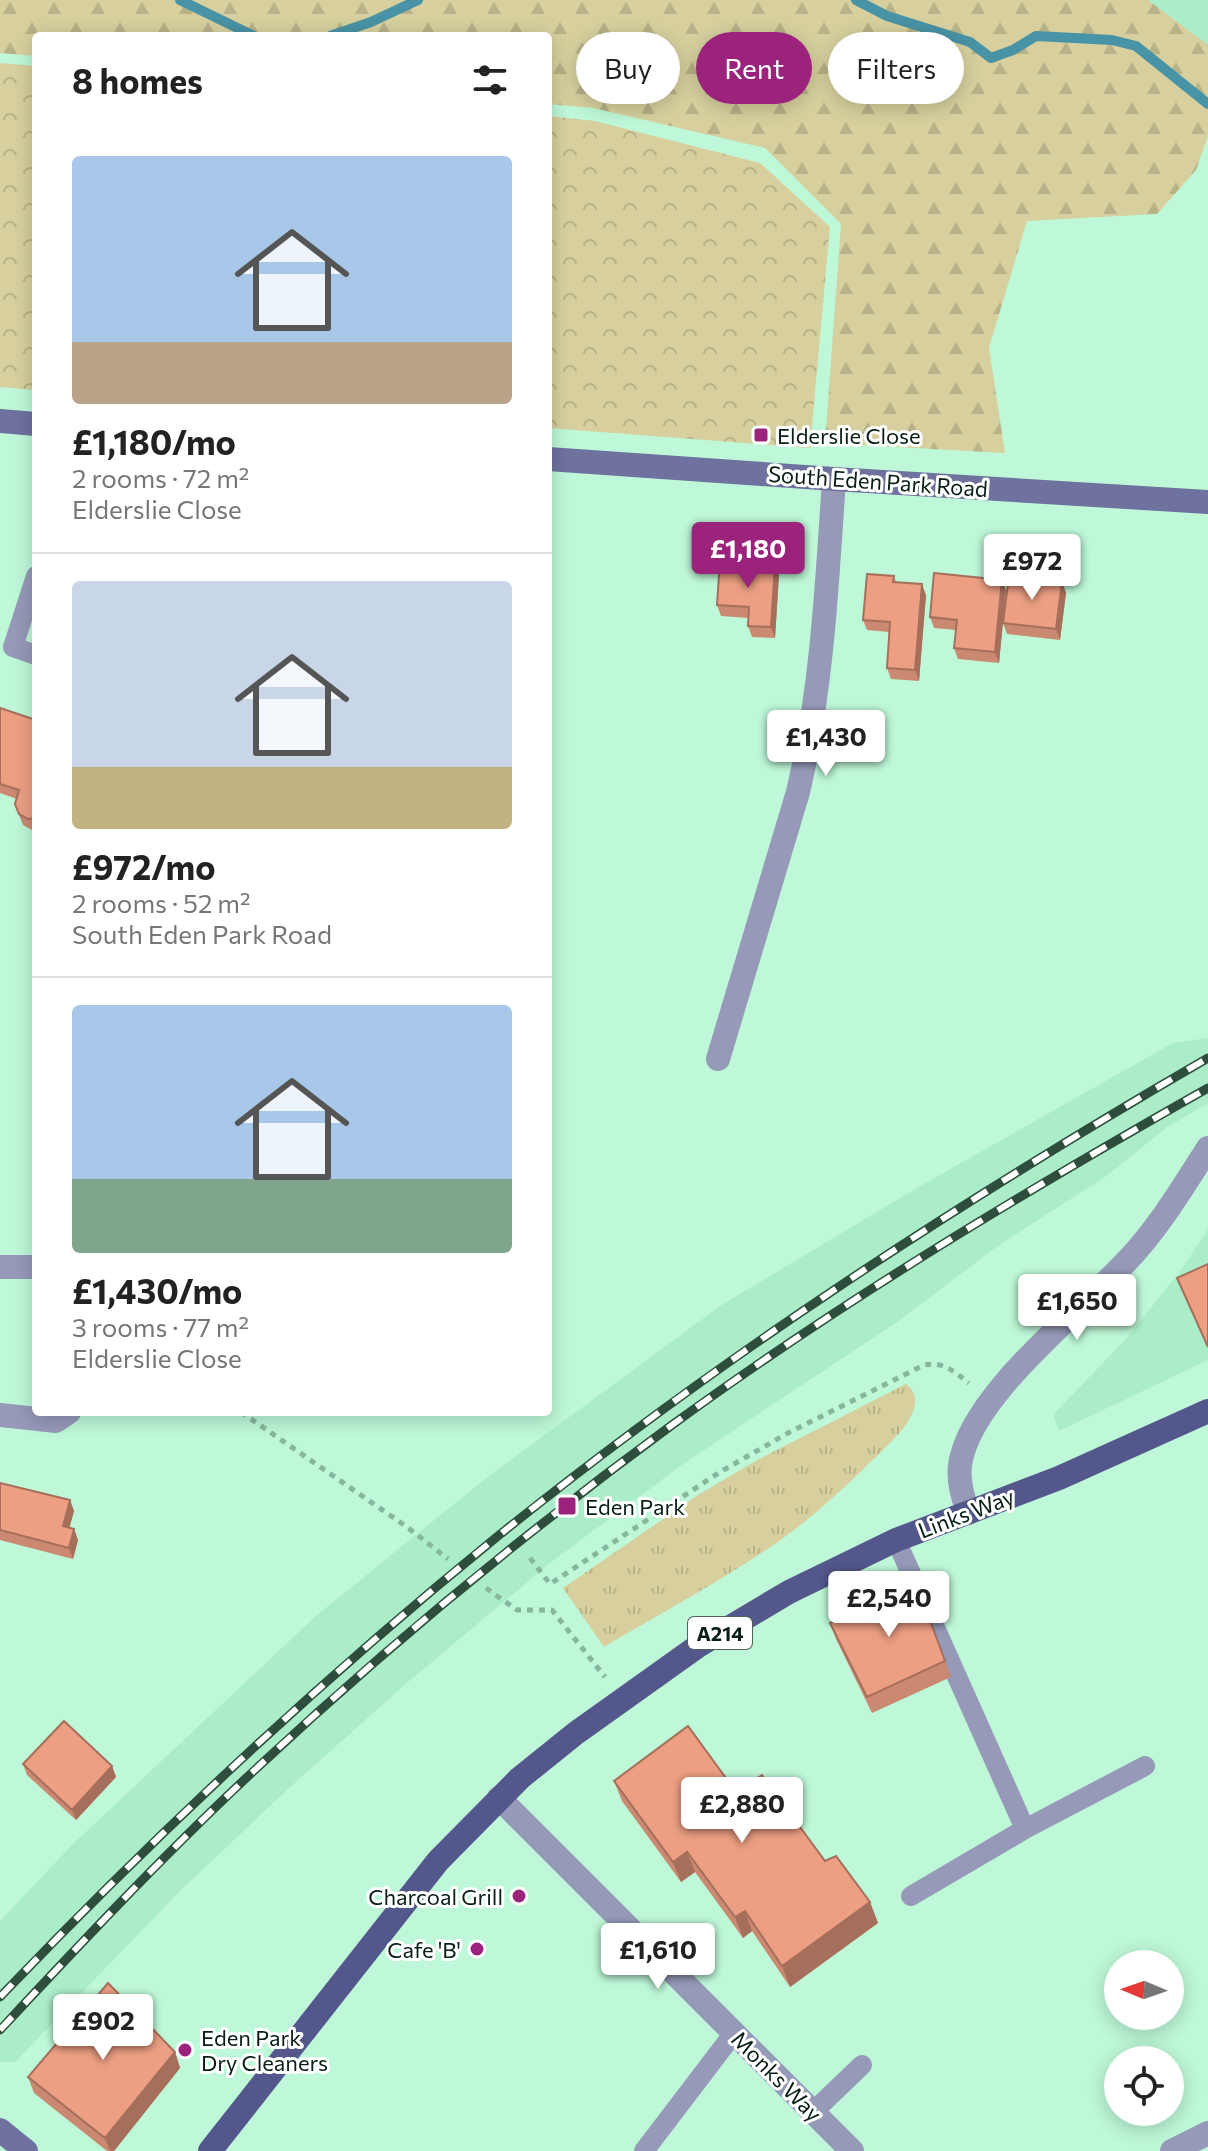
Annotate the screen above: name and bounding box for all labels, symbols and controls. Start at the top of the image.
chip: Buy [576,32,680,104]
chip: Rent [696,32,812,104]
chip: Filters [828,32,964,104]
icon: filters [468,58,512,102]
text: 8 homes [72,59,203,101]
icon: home [220,208,364,352]
text: £1,180/mo [72,420,236,462]
place label: Elderslie Close [777,422,921,449]
marker: Elderslie Close [752,426,770,444]
street label: South Eden Park Road [767,460,989,502]
text: 2 rooms · 72 m² [72,462,249,493]
text: Elderslie Close [72,493,242,524]
pin: £1,180 [683,522,813,590]
text: £1,180 [710,532,786,563]
pin: £972 [985,534,1079,602]
text: £972 [1002,544,1062,575]
icon: home [220,633,364,777]
pin: £1,430 [761,710,891,778]
text: £1,430 [785,720,867,751]
text: £972/mo [72,845,216,887]
text: 2 rooms · 52 m² [72,887,250,918]
text: South Eden Park Road [72,918,332,949]
icon: home [220,1057,364,1201]
text: £1,430/mo [72,1269,242,1311]
pin: £1,650 [1012,1274,1142,1342]
text: £1,650 [1036,1284,1118,1315]
text: 3 rooms · 77 m² [72,1311,249,1342]
text: Elderslie Close [72,1342,242,1373]
street label: Links Way [914,1482,1018,1544]
place label: Eden Park [585,1493,685,1520]
marker: Eden Park [556,1495,578,1517]
pin: £2,540 [824,1571,954,1639]
text: £2,540 [846,1581,932,1612]
road number: A214 [688,1617,752,1649]
pin: £2,880 [677,1777,807,1845]
text: £2,880 [699,1787,785,1818]
place label: Charcoal Grill [368,1883,503,1910]
marker: Charcoal Grill [510,1887,528,1905]
pin: £1,610 [593,1923,723,1991]
text: £1,610 [619,1933,697,1964]
place label: Cafe 'B' [387,1936,461,1963]
marker: Cafe 'B' [468,1940,486,1958]
north arrow [1104,1950,1184,2030]
map controls [1104,1950,1184,2126]
pin: £902 [56,1994,150,2062]
text: £902 [71,2004,135,2035]
place label: Eden Park Dry Cleaners [201,2024,328,2076]
street label: Monks Way [726,2025,828,2127]
marker: Eden Park Dry Cleaners [176,2041,194,2059]
button: locate [1104,2046,1184,2126]

